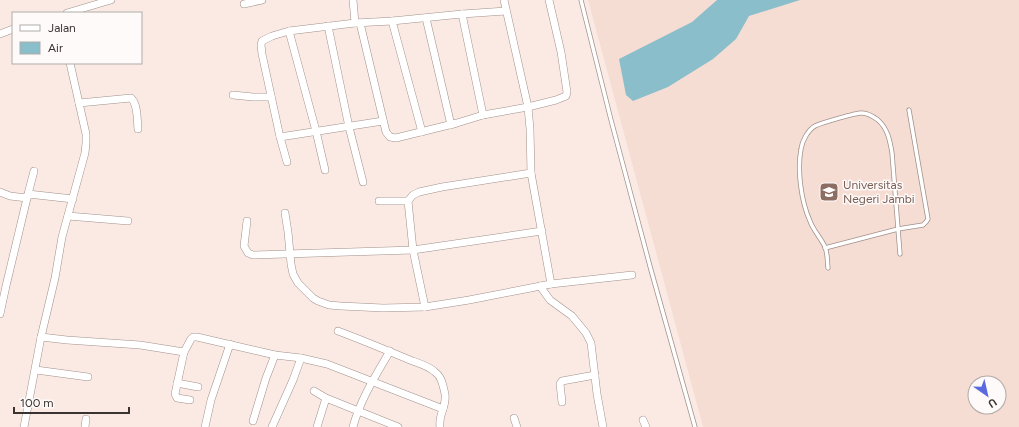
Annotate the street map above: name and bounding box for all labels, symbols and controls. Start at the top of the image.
legend [12,12,142,64]
text: Jalan [48,21,76,35]
text: Air [48,41,63,55]
place label: Universitas Negeri Jambi [843,178,915,206]
school or university icon: Universitas Negeri Jambi [818,181,840,203]
north arrow [967,375,1007,415]
scale bar [14,389,129,415]
text: U [985,395,999,411]
text: 100 m [20,396,54,410]

